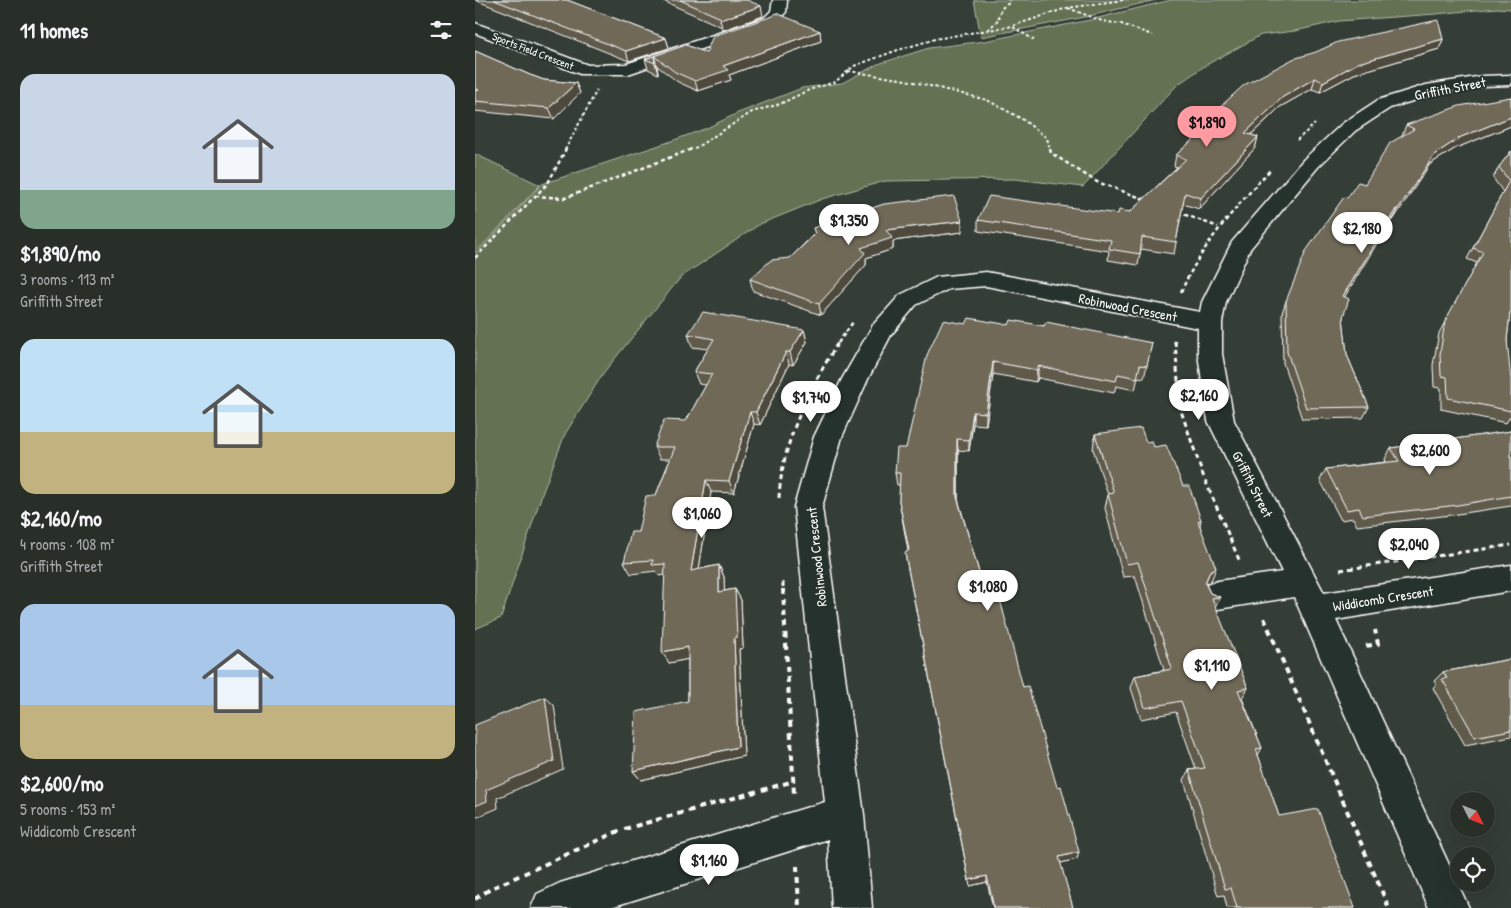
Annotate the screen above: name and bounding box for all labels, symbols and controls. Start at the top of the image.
text: 11 homes [20,16,88,45]
icon: filters [427,16,455,44]
street label: Sports Field Crescent [490,29,576,73]
street label: Griffith Street [1413,72,1487,104]
icon: home [193,106,283,196]
pin: $1,890 [1166,106,1248,148]
text: $1,890 [1188,111,1226,133]
pin: $1,350 [808,204,890,246]
text: $1,350 [830,209,868,231]
pin: $2,180 [1321,212,1403,254]
text: $2,180 [1343,217,1381,239]
text: $1,890/mo [20,239,100,268]
text: 3 rooms · 113 m² [20,268,115,290]
street label: Robinwood Crescent [1077,288,1179,326]
text: Griffith Street [20,290,103,312]
icon: home [193,371,283,461]
pin: $2,160 [1158,378,1240,421]
pin: $1,740 [770,380,852,423]
text: $2,160 [1180,384,1218,406]
text: $1,740 [792,386,830,408]
pin: $2,600 [1389,434,1471,476]
text: $2,600 [1410,439,1450,461]
street label: Griffith Street [1228,447,1278,521]
pin: $1,060 [661,496,743,539]
text: $1,060 [683,502,721,524]
text: $2,160/mo [20,504,102,533]
street label: Robinwood Crescent [801,506,831,608]
pin: $2,040 [1368,528,1450,570]
text: 4 rooms · 108 m² [20,533,114,555]
text: $2,040 [1389,533,1429,555]
text: Griffith Street [20,555,103,577]
pin: $1,080 [947,570,1029,612]
text: $1,080 [969,575,1007,597]
street label: Widdicomb Crescent [1331,581,1435,615]
icon: home [193,636,283,726]
pin: $1,110 [1171,648,1253,691]
text: $1,110 [1194,654,1230,676]
text: $2,600/mo [20,769,104,798]
north arrow [1450,792,1495,838]
map controls [1450,792,1495,892]
text: 5 rooms · 153 m² [20,798,115,820]
text: Widdicomb Crescent [20,820,136,842]
pin: $1,160 [668,844,750,886]
button: locate [1450,847,1495,892]
text: $1,160 [691,849,727,871]

